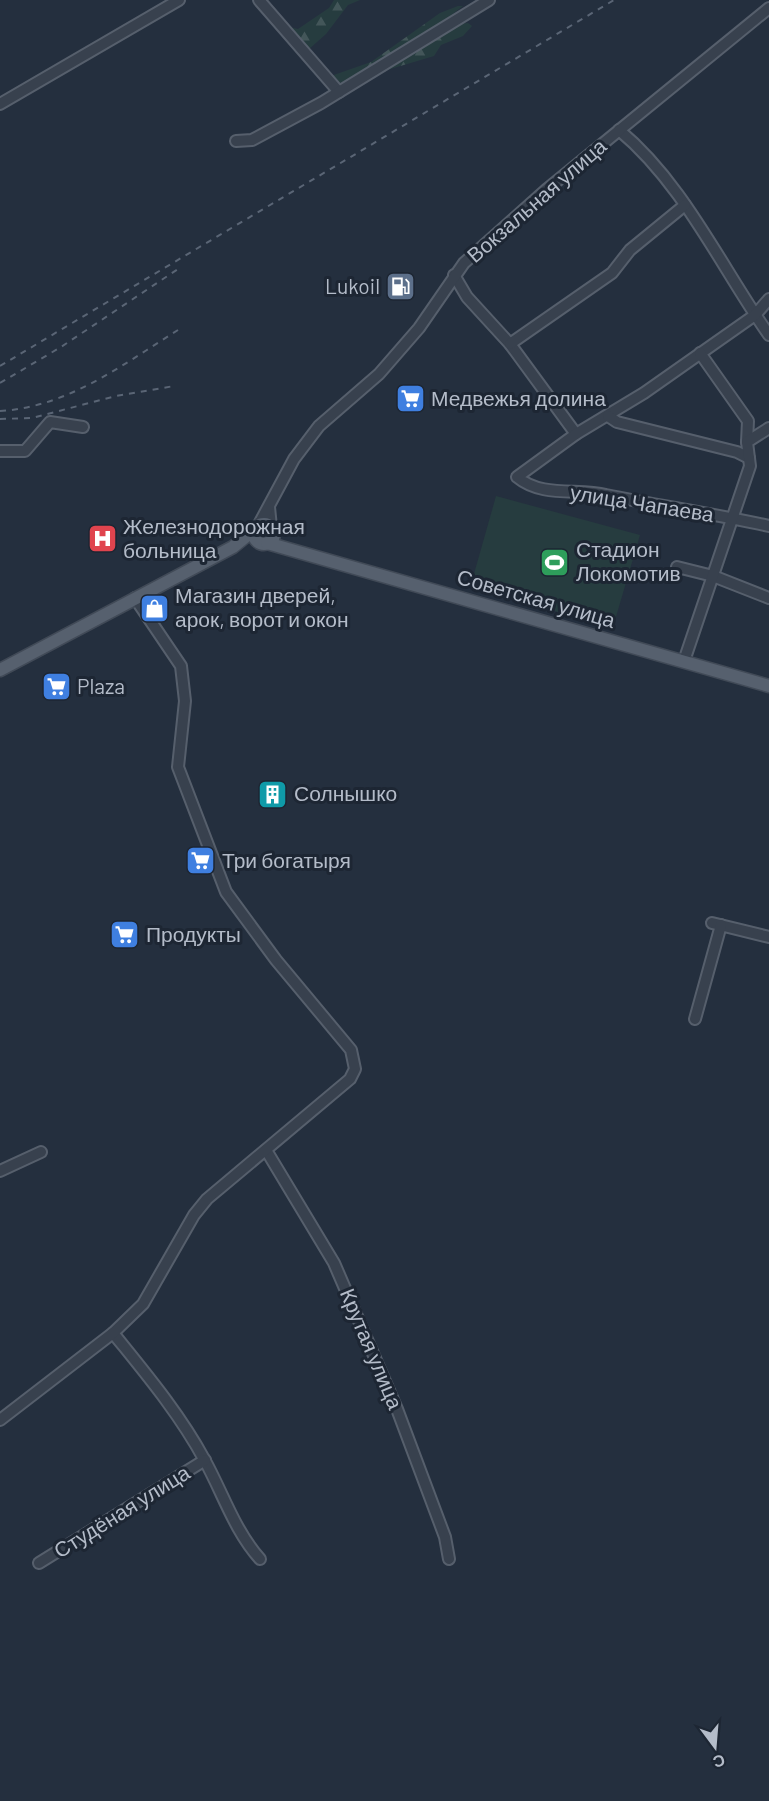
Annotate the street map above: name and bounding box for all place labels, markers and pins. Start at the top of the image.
fuel station icon: Lukoil [385,271,417,303]
place label: Lukoil [325,273,380,298]
supermarket icon: Медвежья долина [394,383,426,415]
place label: Медвежья долина [431,385,606,410]
place label: Железнодорожная больница [123,513,305,562]
hospital icon: Железнодорожная больница [86,523,118,555]
place label: Стадион Локомотив [576,536,681,585]
sports icon: Стадион Локомотив [539,546,571,578]
place label: Магазин дверей, арок, ворот и окон [175,582,349,631]
shop icon: Магазин дверей, арок, ворот и окон [138,592,170,624]
supermarket icon: Plaza [40,671,72,703]
place label: Plaza [77,673,125,698]
building icon: Солнышко [257,778,289,810]
place label: Солнышко [294,780,397,805]
supermarket icon: Три богатыря [185,845,217,877]
place label: Три богатыря [222,847,351,872]
supermarket icon: Продукты [109,919,141,951]
place label: Продукты [146,921,241,946]

